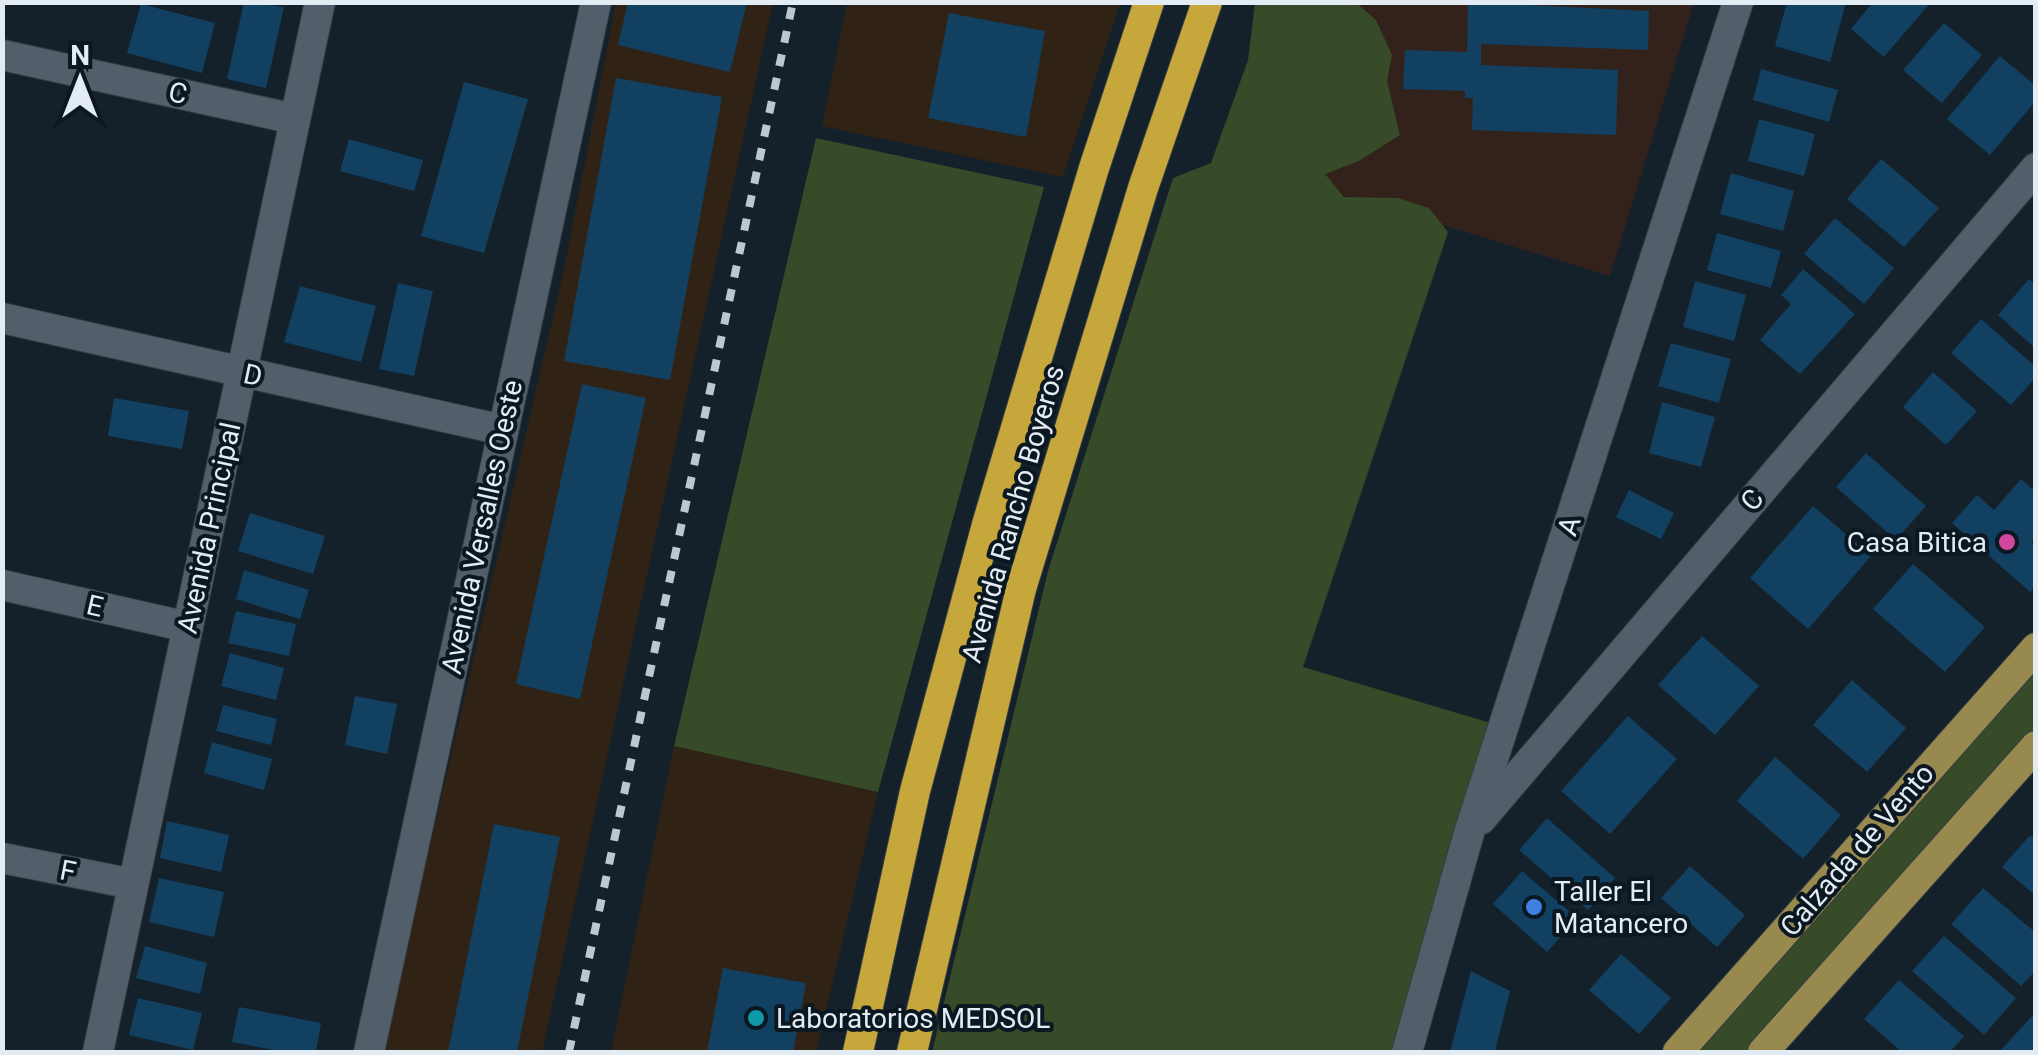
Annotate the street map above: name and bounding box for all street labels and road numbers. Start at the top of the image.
street label: C [166,75,190,111]
street label: D [241,357,265,393]
street label: Avenida Rancho Boyeros [955,362,1071,666]
street label: Avenida Versalles Oeste [435,377,529,677]
street label: Avenida Principal [171,420,247,636]
street label: C [1733,482,1771,518]
street label: A [1550,512,1588,540]
street label: E [84,588,106,624]
street label: Calzada de Vento [1773,757,1941,943]
street label: F [57,853,79,889]

